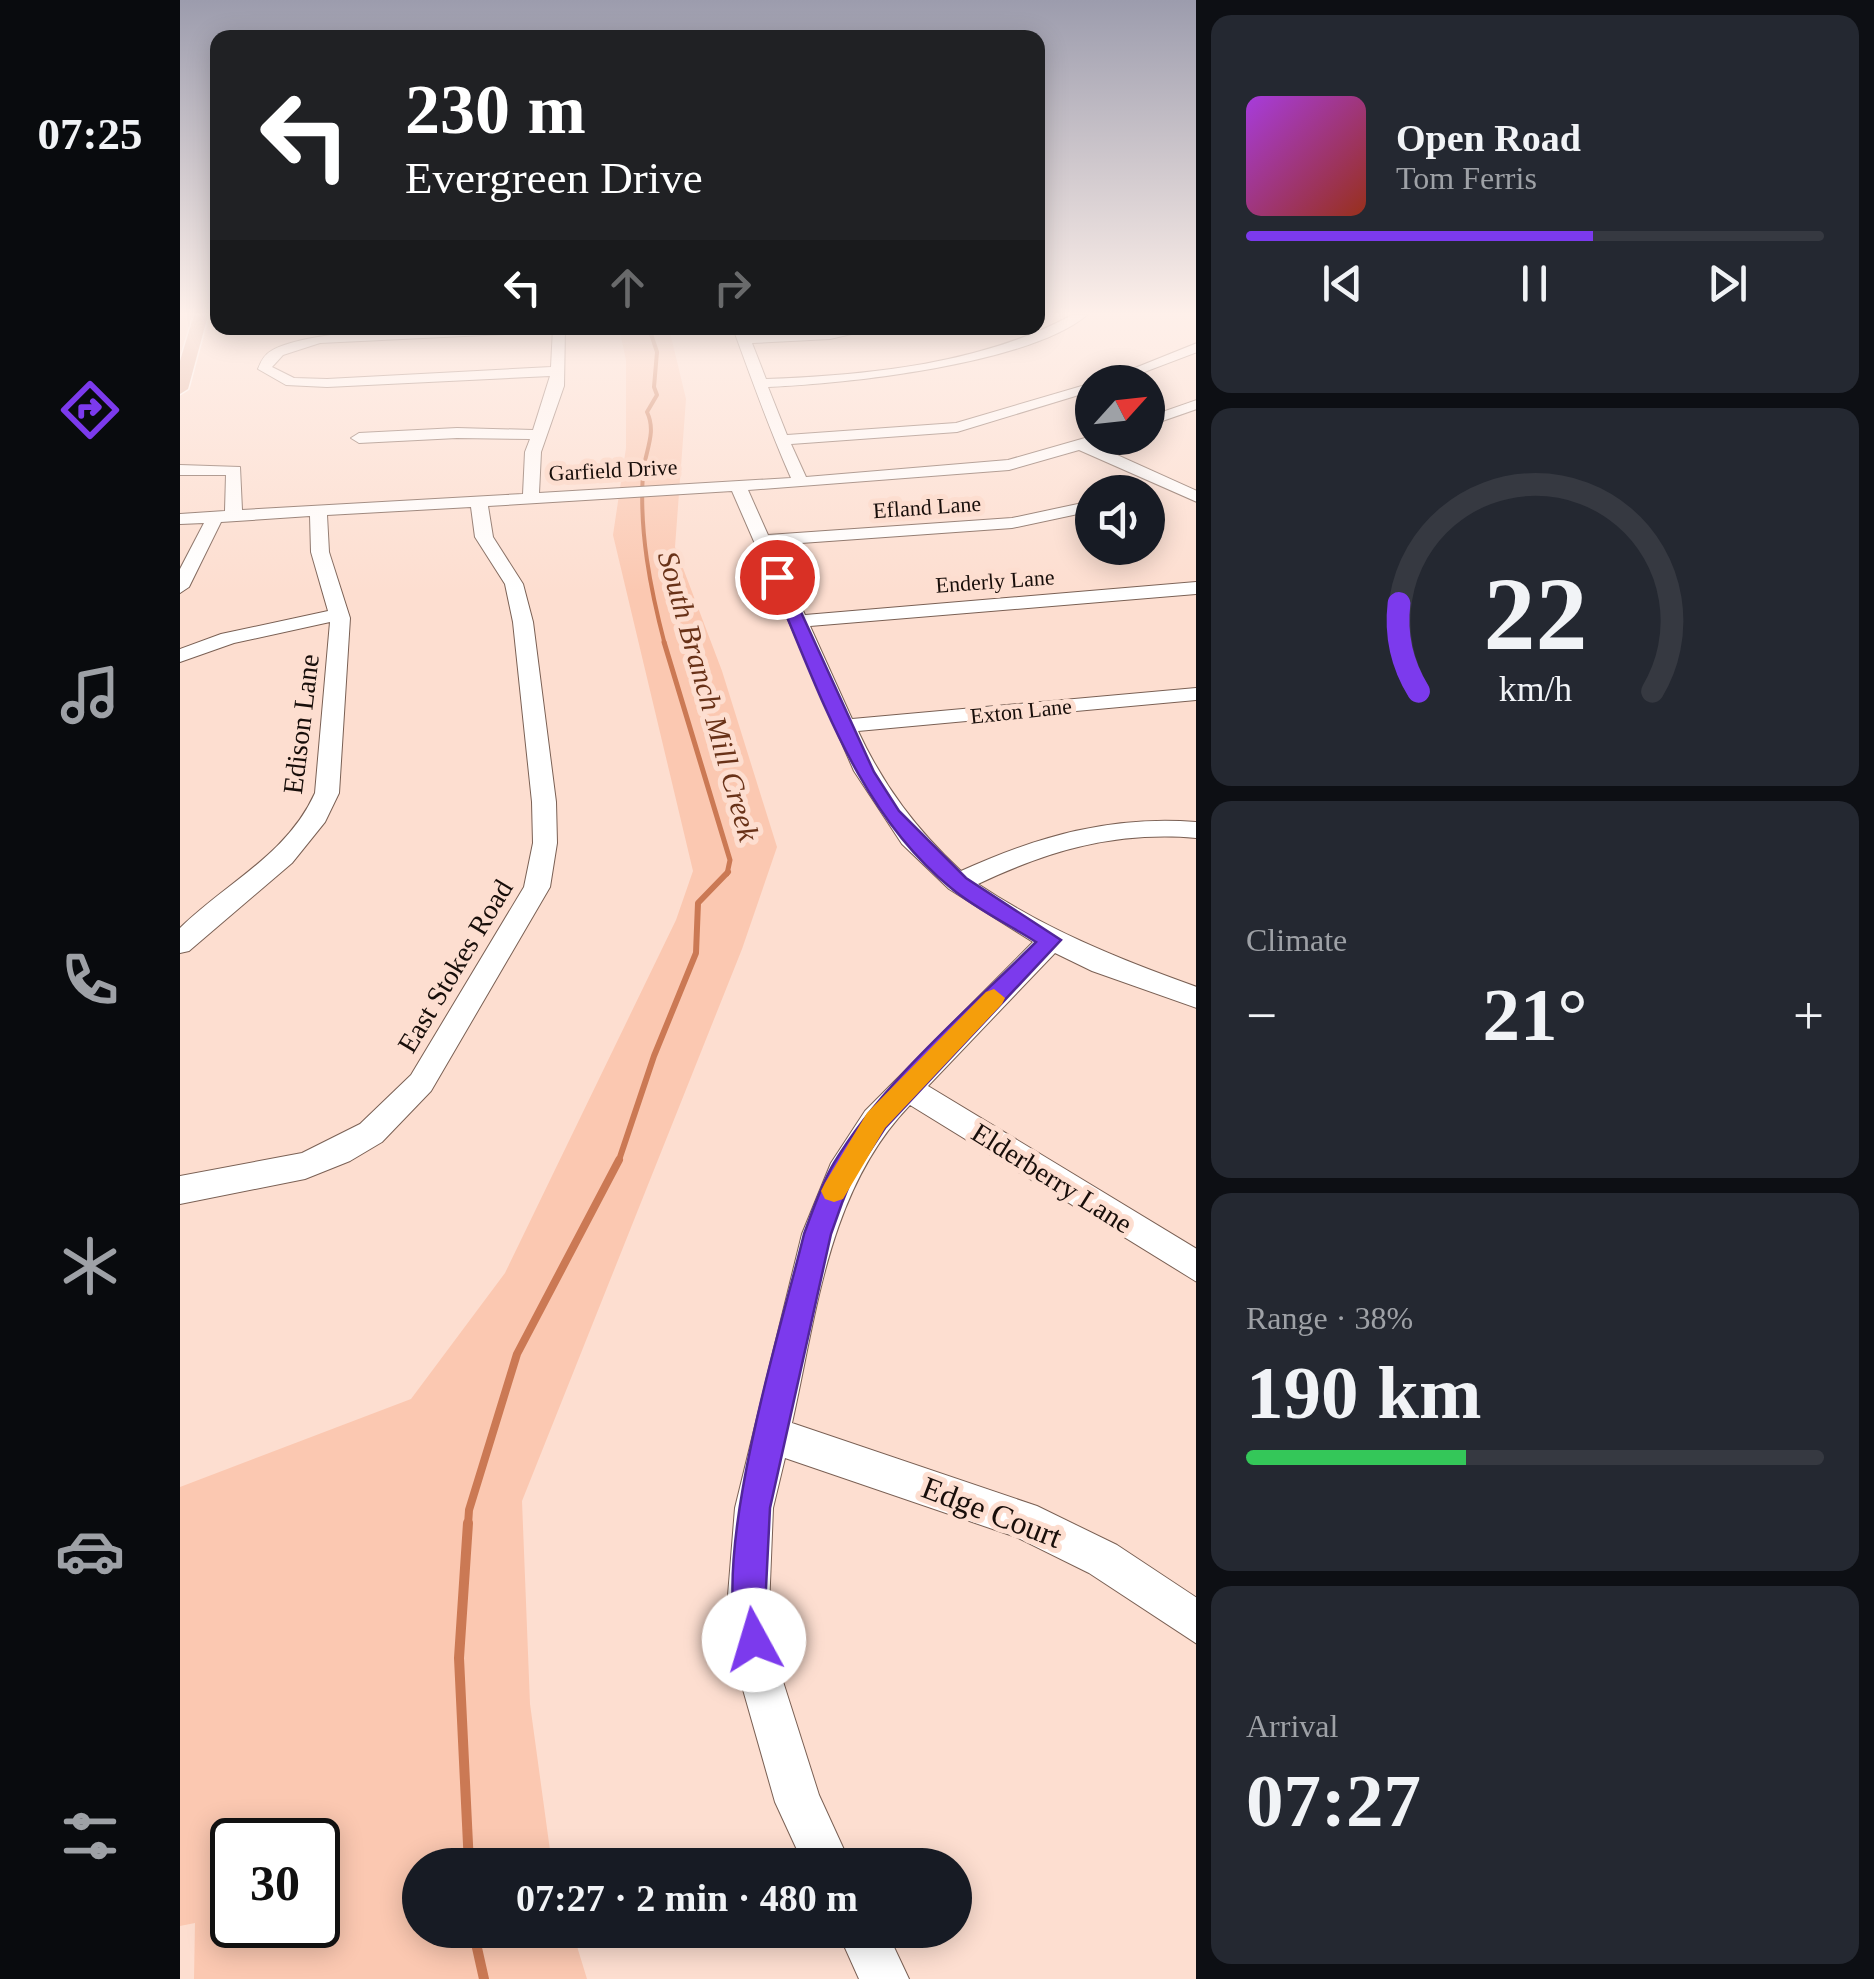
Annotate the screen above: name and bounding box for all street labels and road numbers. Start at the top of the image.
street label: Garfield Drive [548,454,678,486]
street label: Efland Lane [872,491,982,523]
street label: Enderly Lane [935,564,1055,598]
street label: Edison Lane [277,652,325,796]
street label: Exton Lane [969,693,1073,729]
street label: East Stokes Road [391,874,519,1058]
street label: Elderberry Lane [966,1116,1138,1240]
street label: Edge Court [917,1469,1067,1555]

